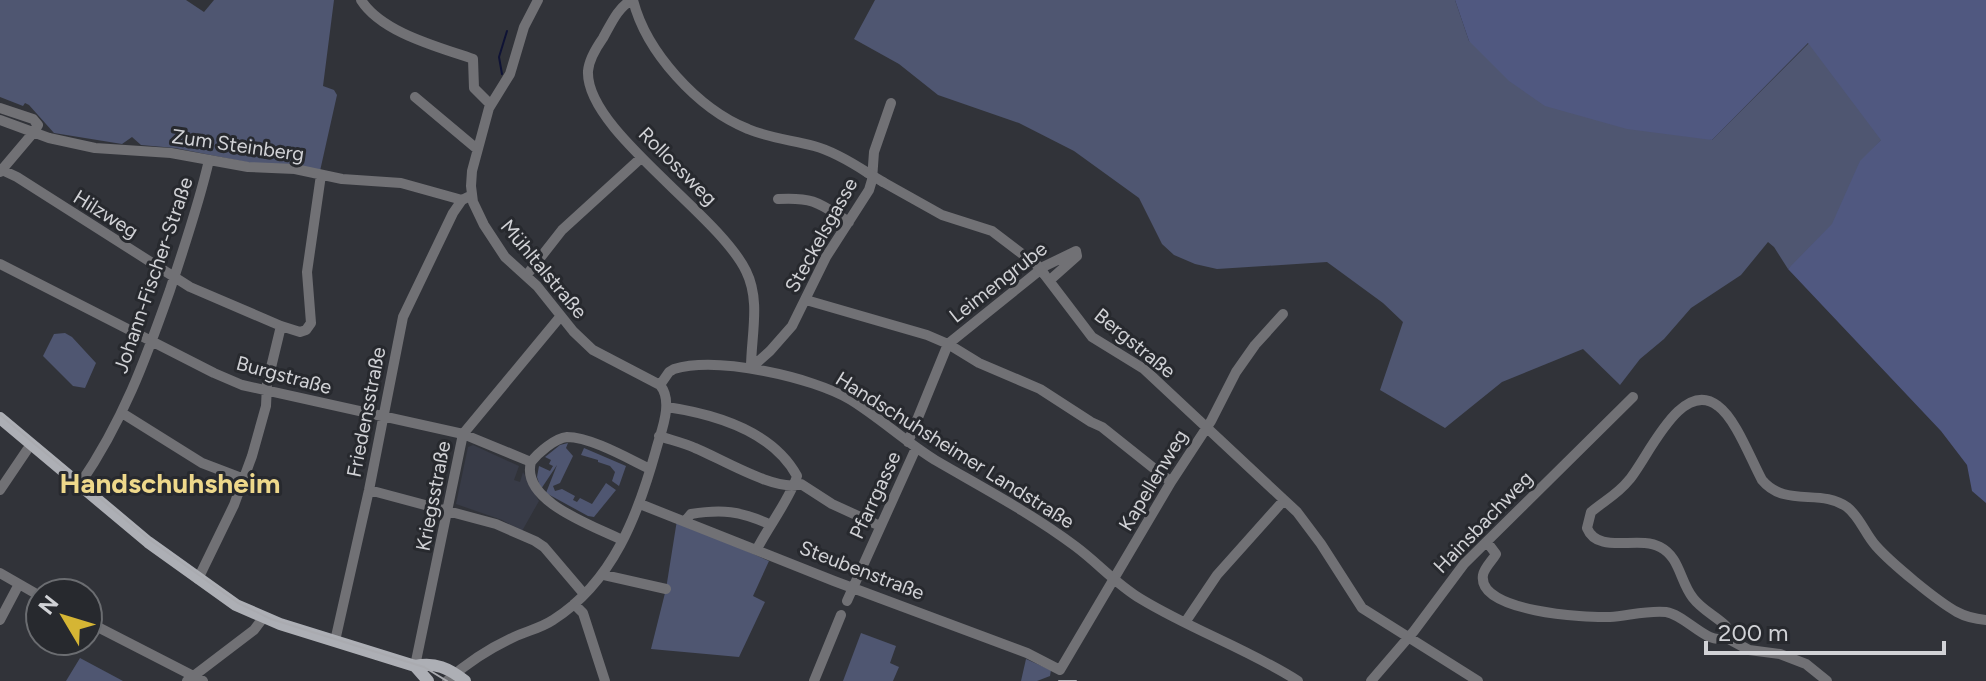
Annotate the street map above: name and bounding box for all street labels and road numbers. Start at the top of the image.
street label: Rollossweg [634,122,722,210]
street label: Zum Steinberg [170,124,306,166]
street label: Johann-Fischer-Straße [108,174,198,376]
street label: Steckelsgasse [780,174,862,296]
street label: Hilzweg [69,185,143,243]
street label: Mühltalstraße [496,215,592,323]
street label: Leimengrube [944,236,1052,328]
street label: Bergstraße [1089,303,1181,383]
street label: Friedensstraße [342,345,390,479]
street label: Burgstraße [234,351,334,399]
street label: Handschuhsheimer Landstraße [831,366,1079,534]
street label: Kapellenweg [1113,425,1193,535]
street label: Kriegsstraße [411,439,455,553]
street label: Pfarrgasse [844,447,906,543]
street label: Hainsbachweg [1428,466,1538,578]
street label: Steubenstraße [796,535,928,605]

